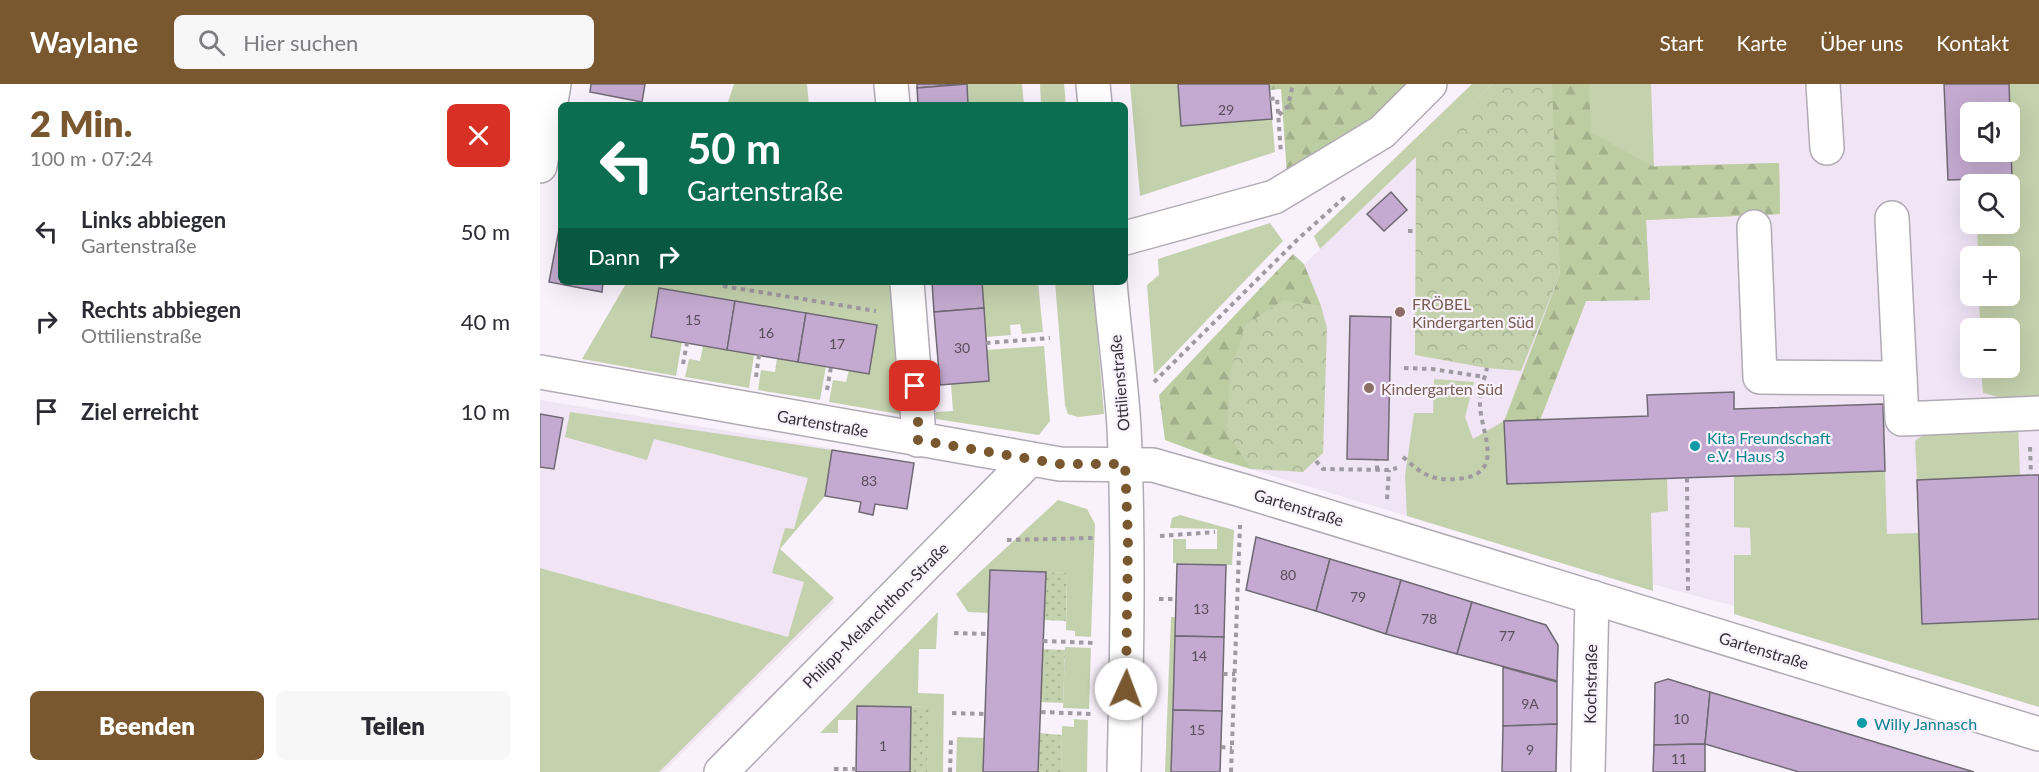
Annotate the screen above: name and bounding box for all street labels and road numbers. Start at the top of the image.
street label: Ottilienstraße [1105,334,1133,432]
street label: Gartenstraße [776,406,870,440]
street label: Gartenstraße [1252,484,1346,530]
street label: Philipp-Melanchthon-Straße [798,538,952,692]
street label: Gartenstraße [1717,627,1811,673]
street label: Kochstraße [1580,644,1600,724]

